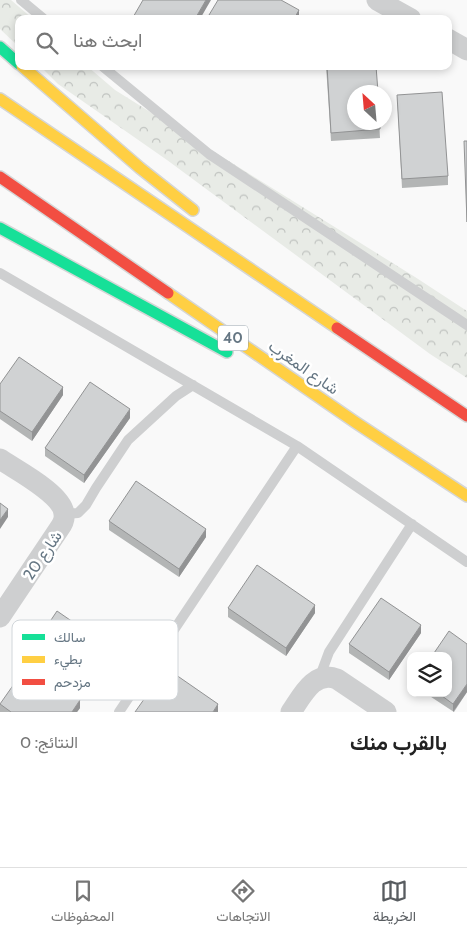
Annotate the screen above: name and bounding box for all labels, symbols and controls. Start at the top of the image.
search box [15,15,452,70]
icon: search [33,29,61,57]
text: ابحث هنا [73,29,142,52]
north arrow [347,85,392,130]
road number: 40 [218,326,248,350]
street label: شارع المغرب [264,336,342,400]
street label: شارع 20 [19,527,67,585]
legend [12,620,178,700]
text: سالك [54,628,85,646]
text: بطيء [54,650,82,671]
map controls [407,652,452,697]
button: layers [407,652,452,697]
text: مزدحم [54,673,91,691]
text: بالقرب منك [350,730,447,755]
text: النتائج: 0 [20,733,78,752]
tab: المحفوظات [51,877,114,929]
tab: الاتجاهات [216,877,271,929]
tab: الخريطة [373,877,416,929]

